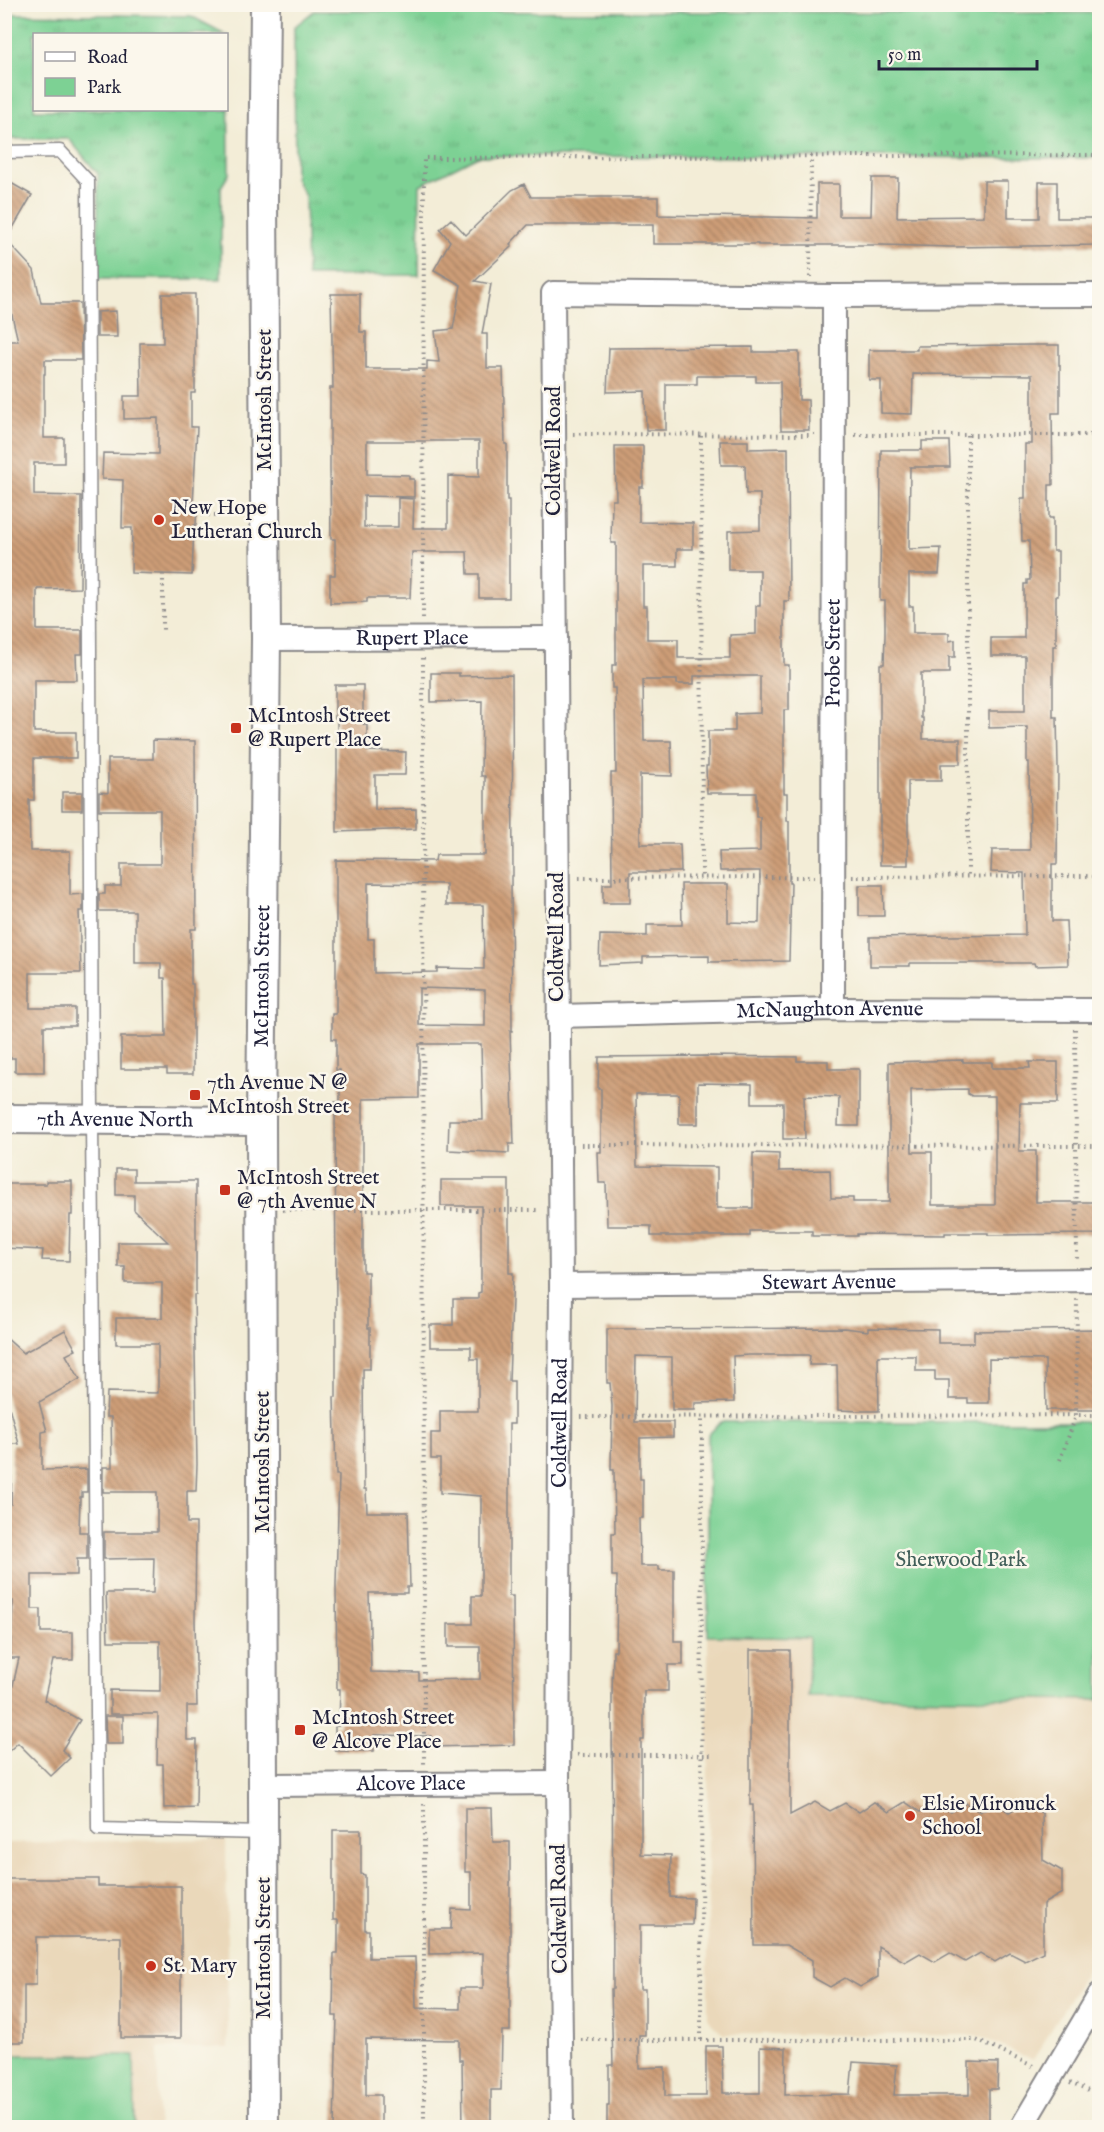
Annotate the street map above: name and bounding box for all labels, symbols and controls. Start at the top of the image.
legend [33,33,228,111]
scale bar [879,33,1036,71]
text: 50 m [888,44,921,67]
text: Road [87,47,128,70]
text: Park [87,77,122,100]
street label: McIntosh Street [252,329,279,471]
street label: Coldwell Road [541,385,568,516]
place label: New Hope Lutheran Church [171,495,322,546]
marker: New Hope Lutheran Church [152,513,166,527]
street label: Probe Street [820,599,847,707]
street label: Rupert Place [355,625,469,652]
place label: McIntosh Street @ Rupert Place [248,703,391,754]
marker: McIntosh Street @ Rupert Place [229,721,243,735]
street label: Coldwell Road [544,871,571,1002]
street label: McIntosh Street [248,905,277,1047]
street label: McNaughton Avenue [736,995,924,1025]
place label: 7th Avenue N @ McIntosh Street [207,1070,350,1121]
marker: 7th Avenue N @ McIntosh Street [188,1088,202,1102]
street label: 7th Avenue North [37,1106,193,1134]
place label: McIntosh Street @ 7th Avenue N [237,1165,380,1216]
marker: McIntosh Street @ 7th Avenue N [218,1183,232,1197]
street label: Stewart Avenue [762,1268,897,1297]
street label: Coldwell Road [546,1357,574,1488]
street label: McIntosh Street [250,1391,277,1533]
park label: Sherwood Park [895,1547,1027,1574]
place label: McIntosh Street @ Alcove Place [312,1705,455,1756]
marker: McIntosh Street @ Alcove Place [293,1723,307,1737]
street label: Alcove Place [355,1770,466,1798]
place label: Elsie Mironuck School [922,1791,1057,1842]
marker: Elsie Mironuck School [903,1809,917,1823]
street label: Coldwell Road [545,1843,575,1974]
street label: McIntosh Street [251,1877,278,2019]
place label: St. Mary [163,1953,238,1980]
marker: St. Mary [144,1959,158,1973]

